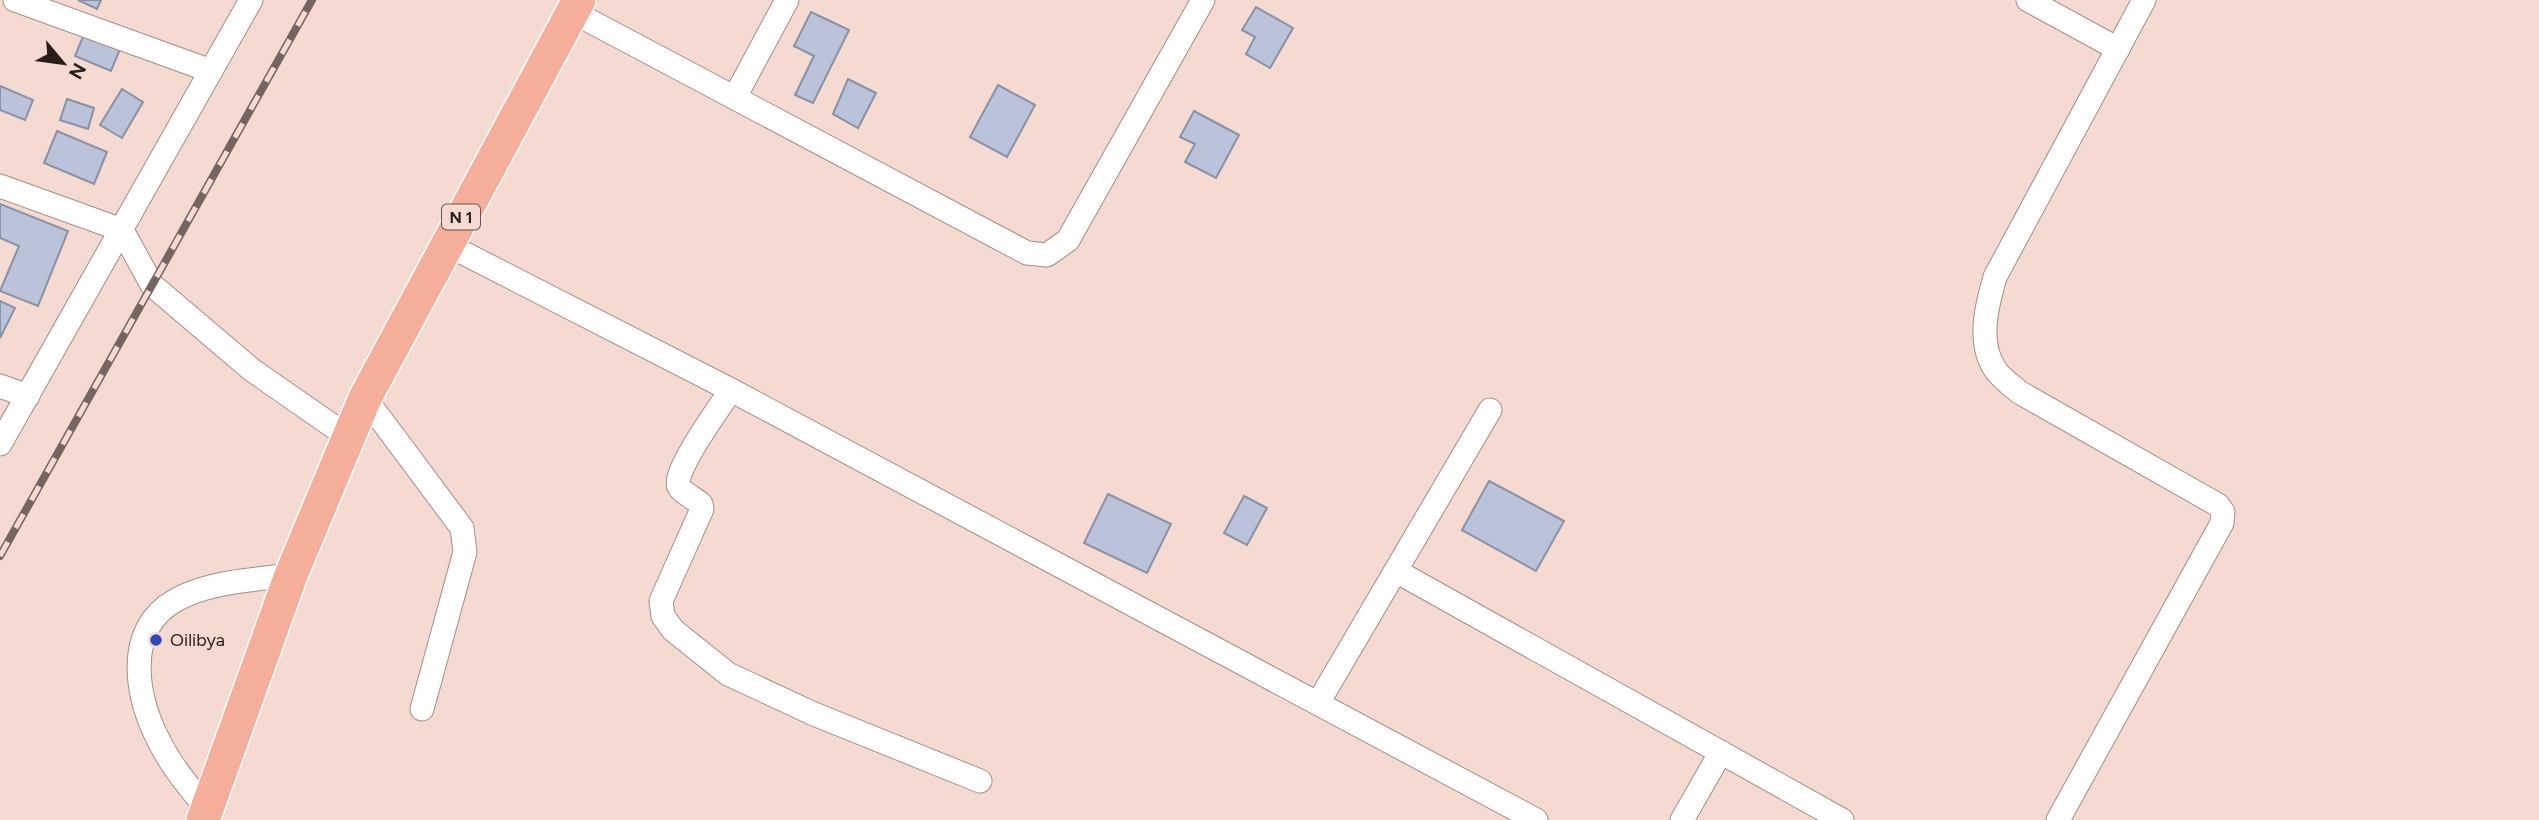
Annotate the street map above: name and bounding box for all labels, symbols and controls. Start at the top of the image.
north arrow [28,28,98,98]
text: N [64,59,91,83]
road number: N 1 [442,204,480,230]
place label: Oilibya [170,629,225,651]
marker: Oilibya [148,632,164,648]

